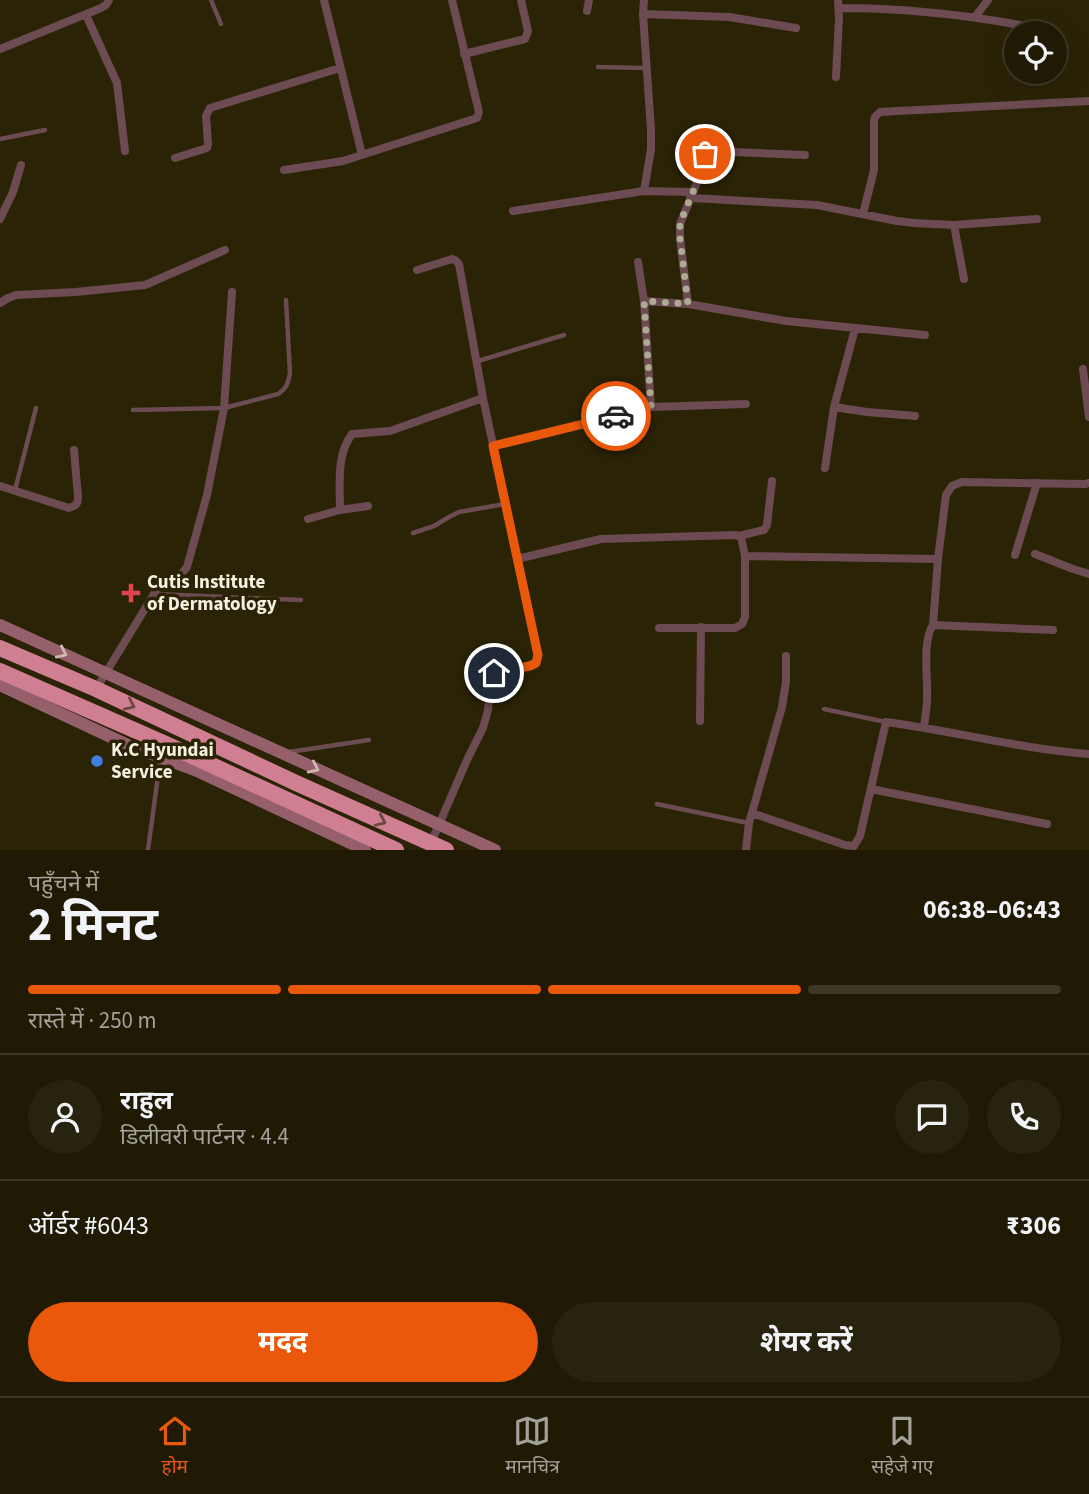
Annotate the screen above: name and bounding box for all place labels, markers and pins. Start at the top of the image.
pin [675,124,735,184]
place label: Cutis Institute of Dermatology [147,569,277,618]
marker: Cutis Institute of Dermatology [121,583,141,603]
pin [464,643,524,703]
place label: K.C Hyundai Service [111,737,214,786]
marker: K.C Hyundai Service [89,753,105,769]

